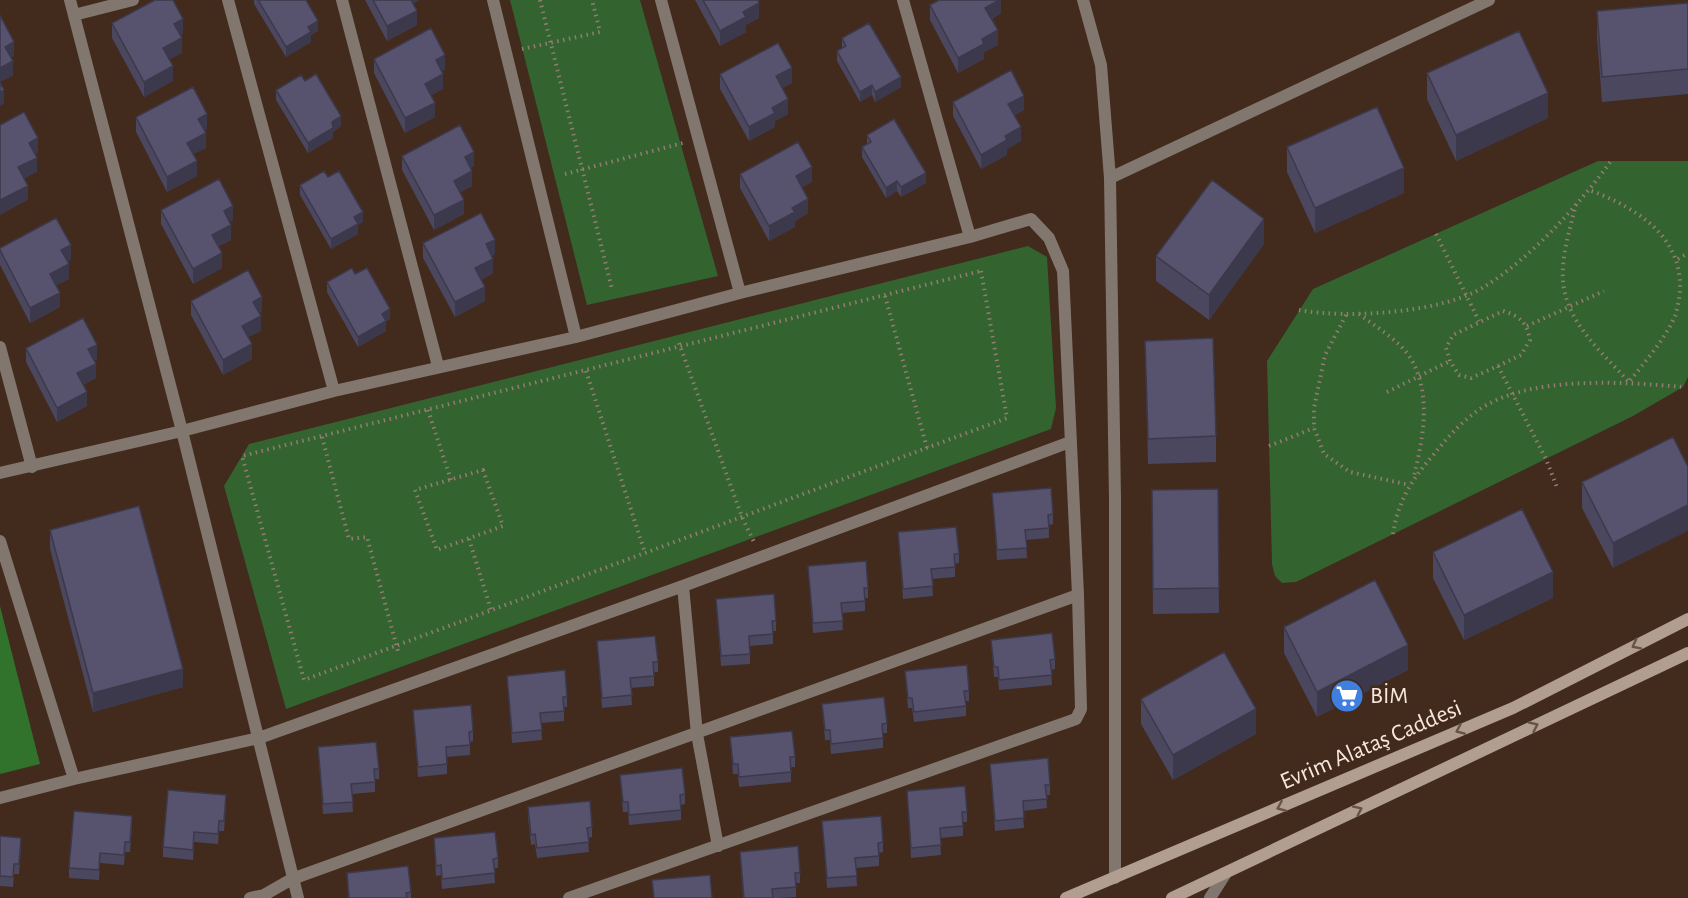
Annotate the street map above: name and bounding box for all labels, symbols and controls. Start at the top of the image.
one-way arrow [1631,638,1642,650]
supermarket icon: BİM [1329,678,1365,714]
place label: BİM [1370,683,1408,708]
street label: Evrim Alataş Caddesi [1277,696,1465,794]
one-way arrow [1527,722,1538,734]
one-way arrow [1456,723,1467,735]
one-way arrow [1276,800,1287,812]
one-way arrow [1351,806,1362,818]

